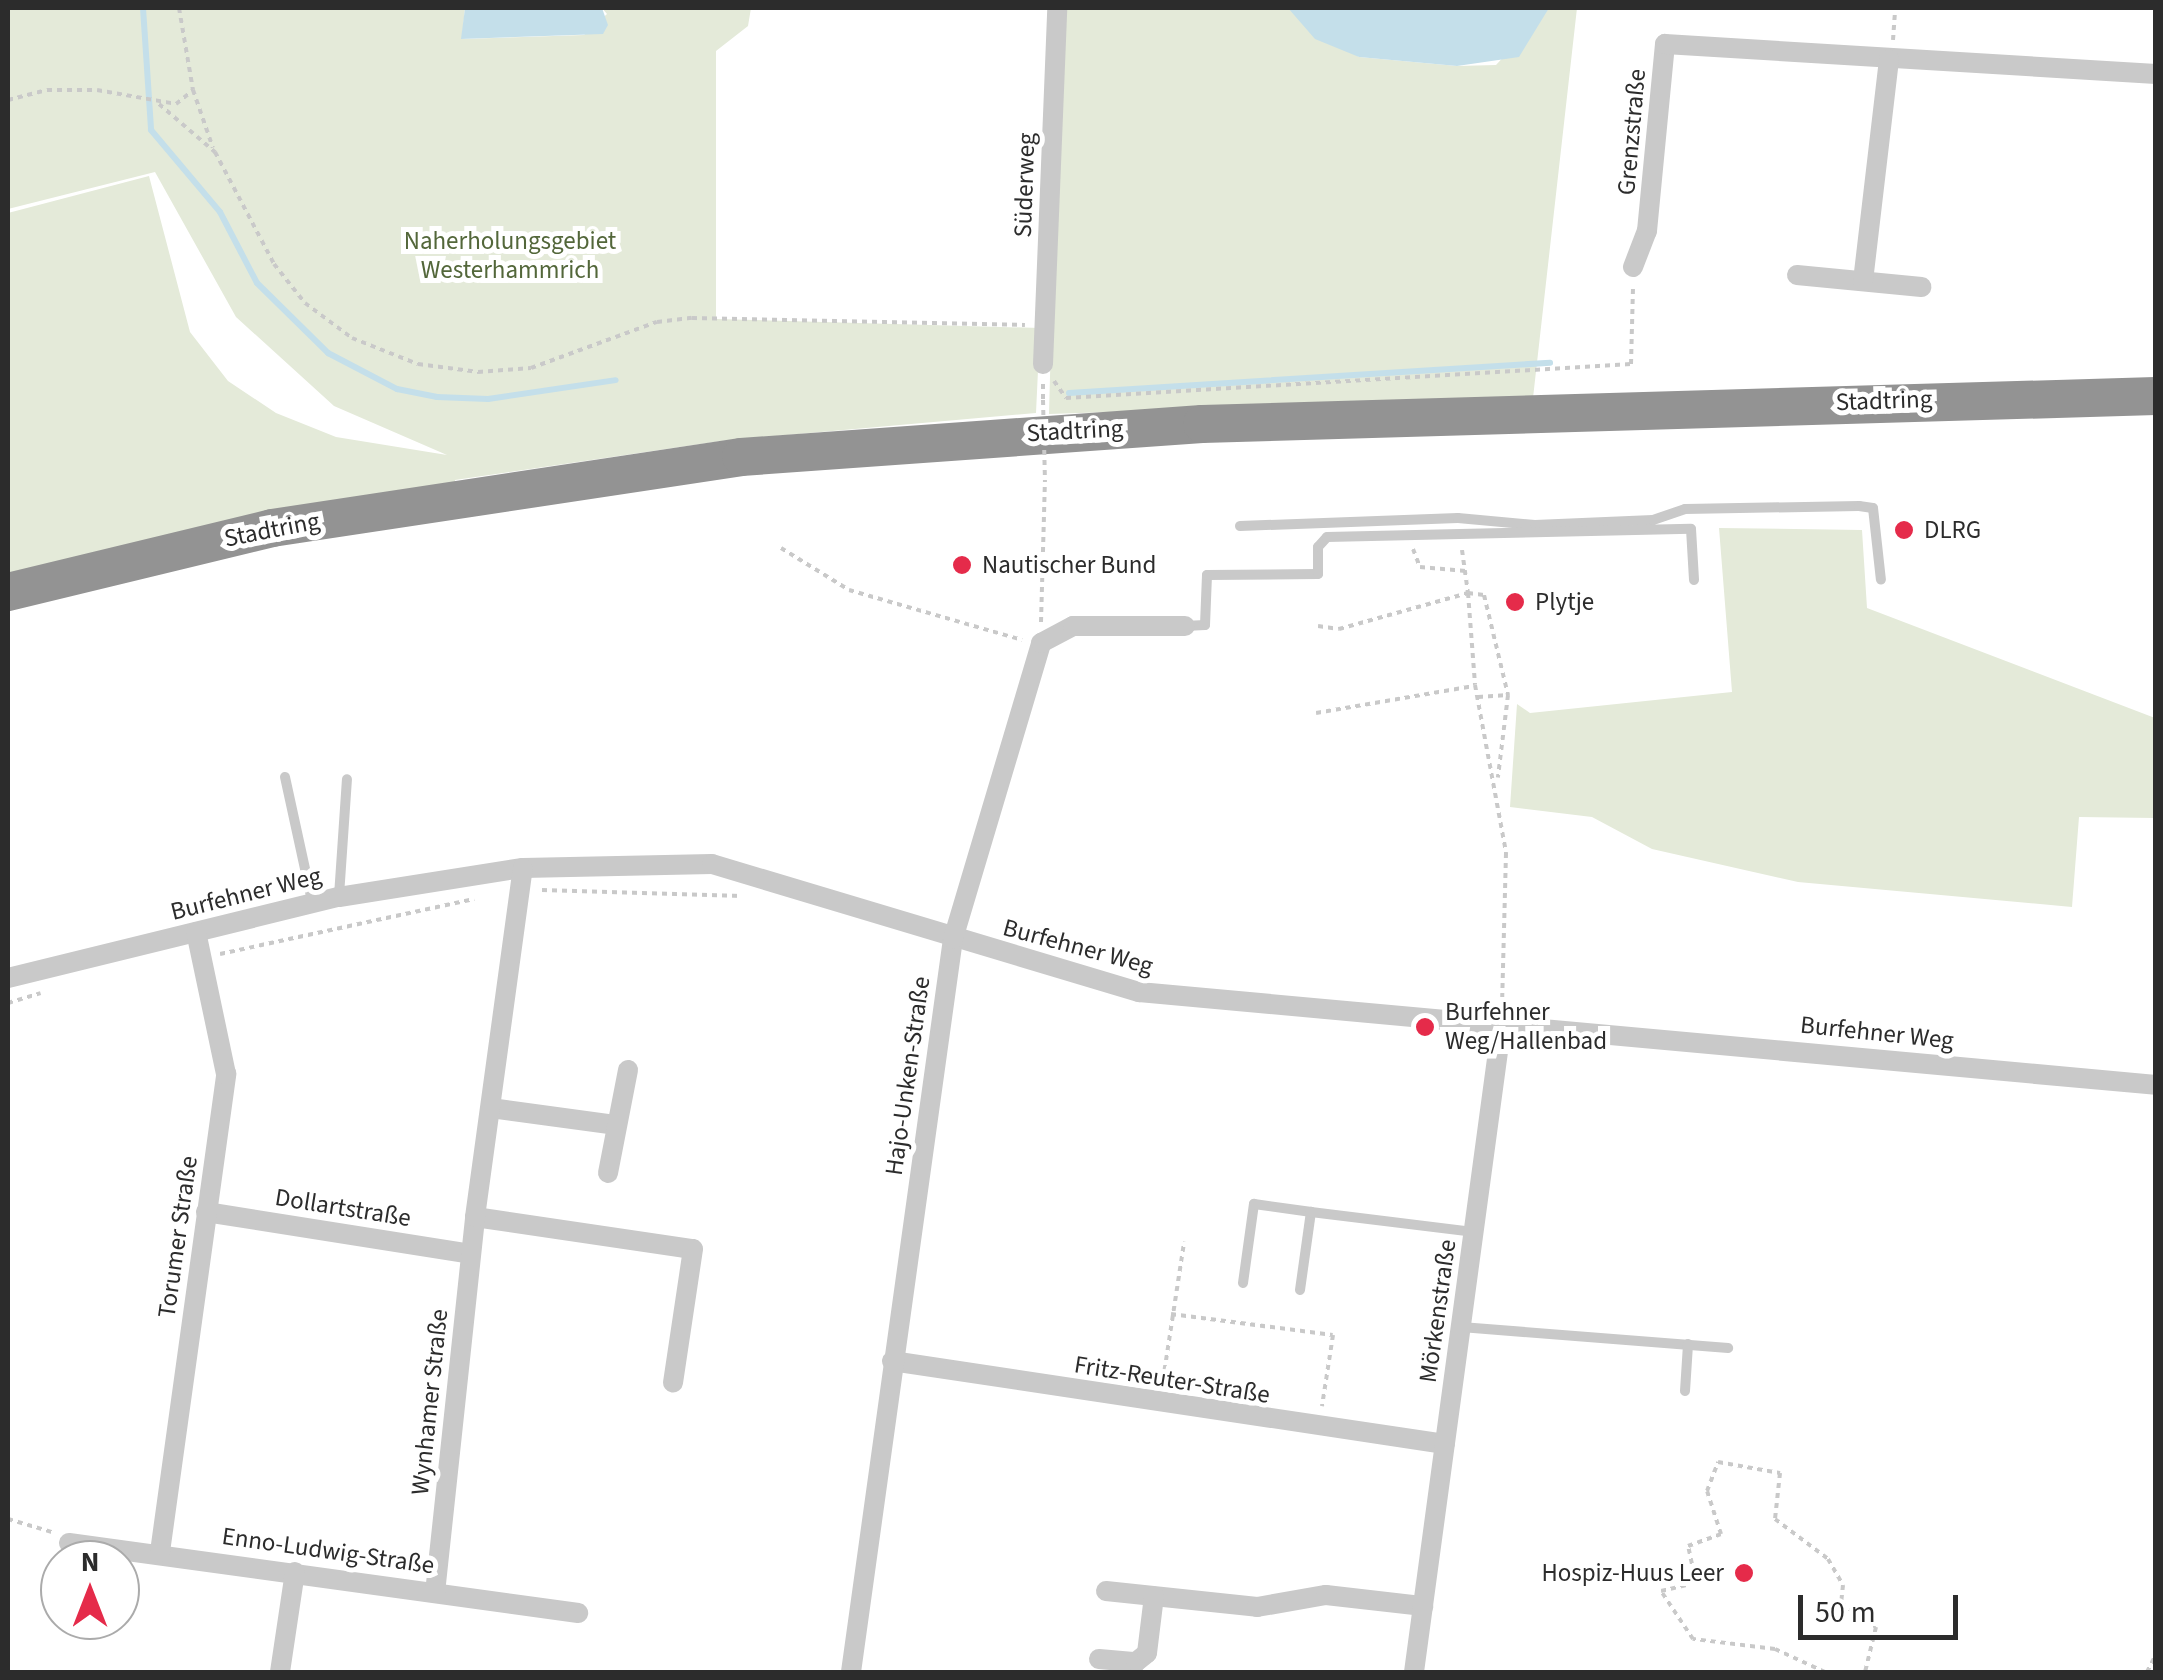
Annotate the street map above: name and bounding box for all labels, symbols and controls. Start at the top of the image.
street label: Grenzstraße [1612,68,1652,196]
street label: Süderweg [1008,132,1042,238]
park label: Naherholungsgebiet Westerhammrich [404,227,616,286]
street label: Stadtring [1835,384,1933,418]
street label: Stadtring [1026,413,1124,449]
street label: Stadtring [222,506,322,554]
place label: DLRG [1924,515,1981,545]
marker: DLRG [1893,519,1915,541]
place label: Nautischer Bund [982,550,1156,580]
marker: Nautischer Bund [951,554,973,576]
place label: Plytje [1535,587,1594,617]
marker: Plytje [1504,591,1526,613]
street label: Burfehner Weg [168,861,324,927]
street label: Burfehner Weg [1000,913,1156,981]
street label: Hajo-Unken-Straße [879,975,937,1177]
place label: Burfehner Weg/Hallenbad [1445,998,1607,1057]
street label: Burfehner Weg [1799,1010,1955,1056]
marker: Burfehner Weg/Hallenbad [1414,1016,1436,1038]
street label: Torumer Straße [152,1154,204,1320]
street label: Dollartstraße [273,1182,413,1234]
street label: Mörkenstraße [1413,1237,1463,1385]
street label: Wynhamer Straße [405,1308,455,1496]
street label: Fritz-Reuter-Straße [1072,1350,1272,1410]
street label: Enno-Ludwig-Straße [220,1521,436,1581]
north arrow [40,1540,140,1640]
text: N [81,1542,99,1582]
place label: Hospiz-Huus Leer [1541,1558,1724,1588]
marker: Hospiz-Huus Leer [1733,1562,1755,1584]
scale bar [1803,1575,1963,1637]
text: 50 m [1815,1591,1876,1634]

